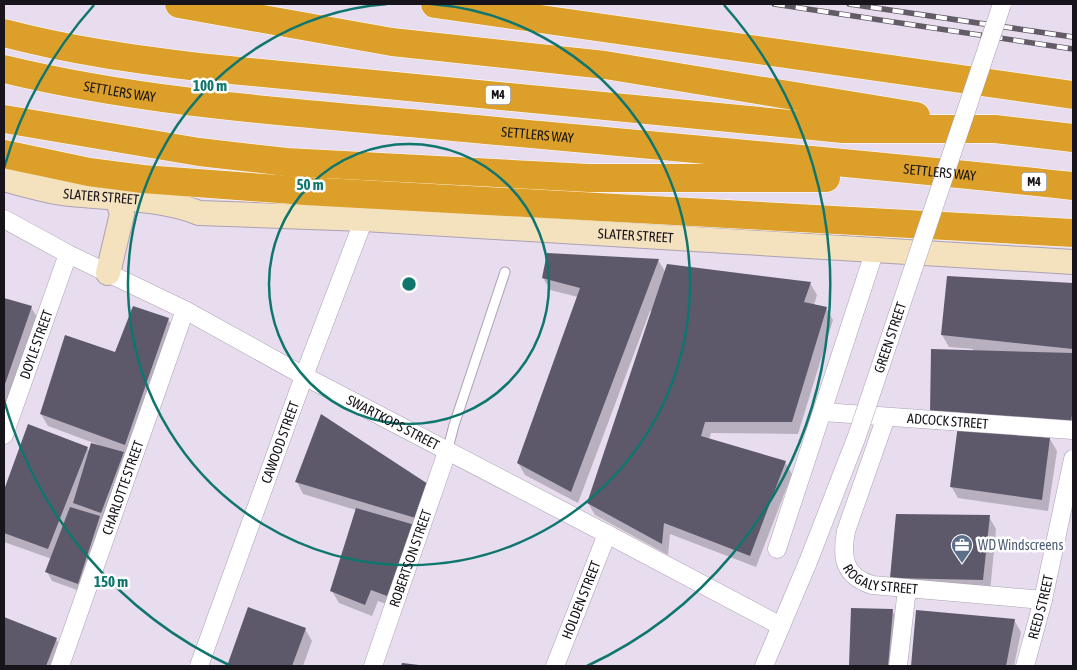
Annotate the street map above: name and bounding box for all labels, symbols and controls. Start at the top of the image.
text: 100 m [193,77,227,94]
street label: SETTLERS WAY [83,78,158,105]
road number: M4 [486,86,510,104]
street label: SETTLERS WAY [501,123,575,146]
street label: SETTLERS WAY [903,161,977,184]
road number: M4 [1022,172,1046,192]
text: 50 m [297,176,324,193]
street label: SLATER STREET [62,185,140,208]
street label: SLATER STREET [597,225,674,246]
centre of rings [400,275,418,293]
street label: GREEN STREET [871,300,909,375]
street label: DOYLE STREET [16,308,56,381]
street label: SWARTKOPS STREET [344,392,442,453]
street label: CAWOOD STREET [258,399,302,485]
street label: ADCOCK STREET [907,410,989,432]
street label: CHARLOTTE STREET [99,438,147,537]
street label: ROBERTSON STREET [386,507,435,609]
office icon: WD Windscreens [950,533,974,564]
place label: WD Windscreens [978,537,1063,553]
street label: HOLDEN STREET [558,558,604,641]
street label: ROGALY STREET [840,561,919,597]
text: 150 m [94,573,128,590]
street label: REED STREET [1025,573,1056,641]

